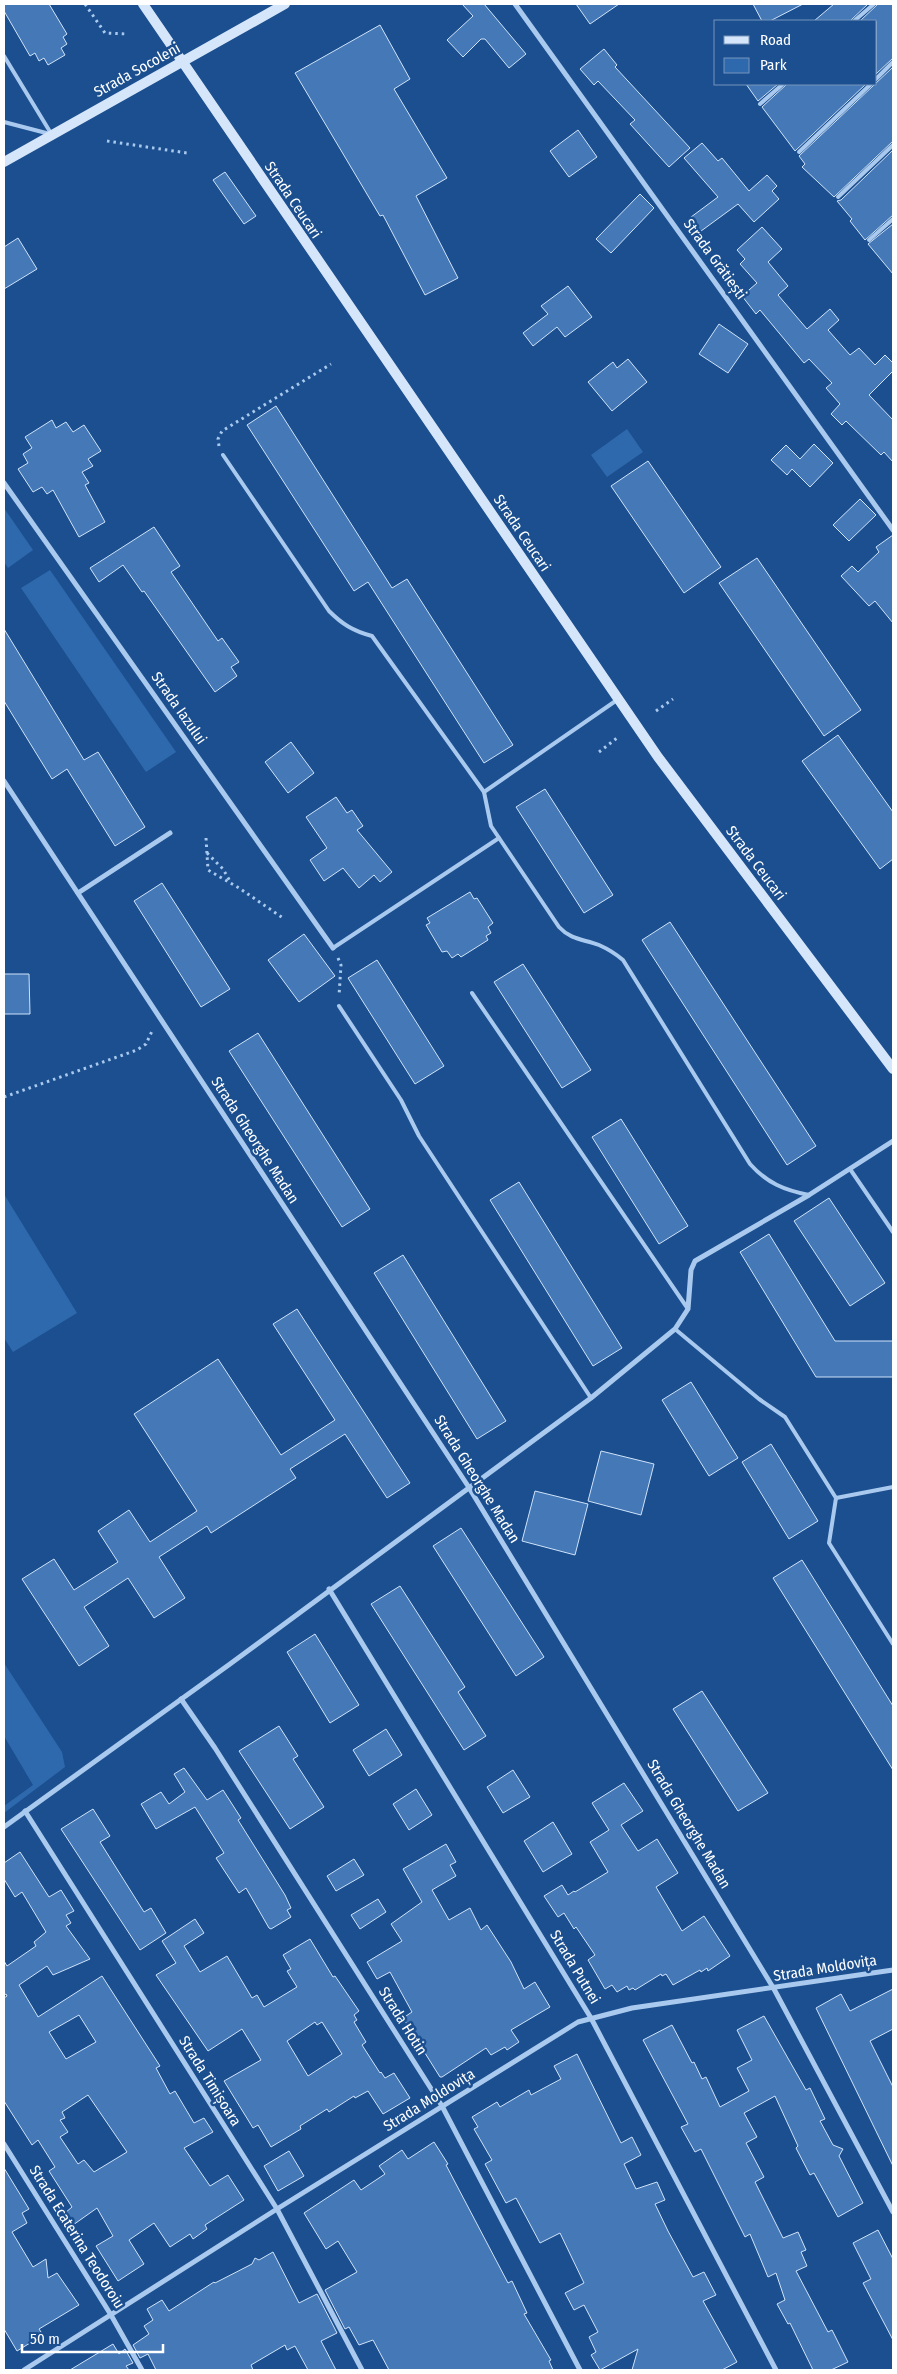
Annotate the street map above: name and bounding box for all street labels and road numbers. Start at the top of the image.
street label: Strada Socoleni [91,39,183,101]
street label: Strada Ceucari [261,158,325,242]
street label: Strada Grătiești [679,215,750,303]
street label: Strada Ceucari [490,491,554,575]
street label: Strada Iazului [148,668,210,748]
street label: Strada Ceucari [722,822,790,904]
street label: Strada Gheorghe Madan [207,1073,303,1207]
street label: Strada Gheorghe Madan [430,1412,524,1546]
street label: Strada Gheorghe Madan [643,1756,735,1892]
street label: Strada Putnei [546,1927,604,2007]
street label: Strada Moldovița [772,1951,878,1986]
street label: Strada Hotin [375,1984,431,2058]
street label: Strada Timișoara [174,2033,245,2130]
street label: Strada Moldovița [380,2065,479,2136]
street label: Strada Ecaterina Teodoroiu [26,2162,128,2312]

